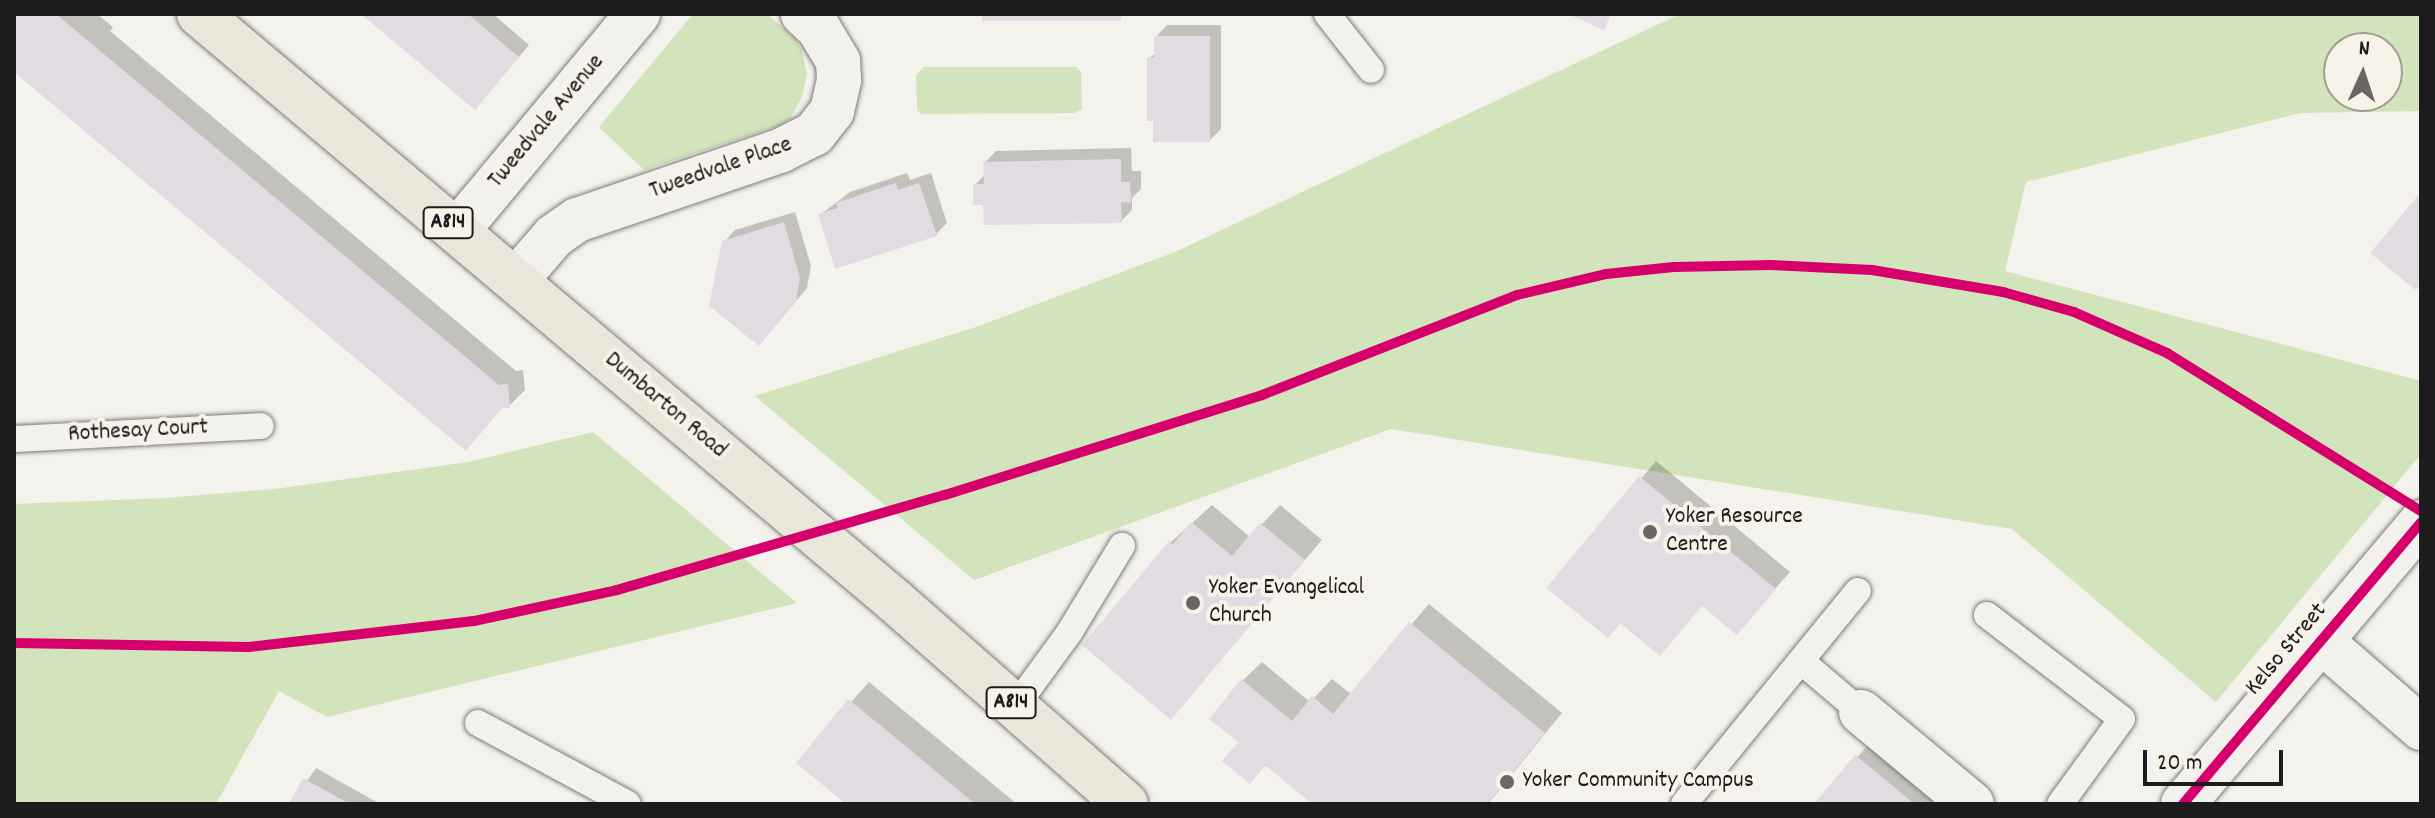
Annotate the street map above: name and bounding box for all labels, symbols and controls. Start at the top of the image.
north arrow [2323,32,2403,112]
text: N [2358,34,2370,65]
street label: Tweedvale Avenue [483,49,611,195]
street label: Tweedvale Place [646,131,796,207]
road number: A814 [422,205,474,241]
street label: Dumbarton Road [598,347,732,465]
street label: Rothesay Court [67,414,209,450]
place label: Yoker Resource Centre [1666,504,1803,560]
marker: Yoker Resource Centre [1641,523,1659,541]
place label: Yoker Evangelical Church [1209,575,1364,631]
marker: Yoker Evangelical Church [1184,594,1202,612]
street label: Kelso Street [2240,598,2334,702]
road number: A814 [985,685,1037,721]
scale bar [2147,734,2287,784]
text: 20 m [2157,747,2203,781]
place label: Yoker Community Campus [1523,768,1754,796]
marker: Yoker Community Campus [1498,773,1516,791]

